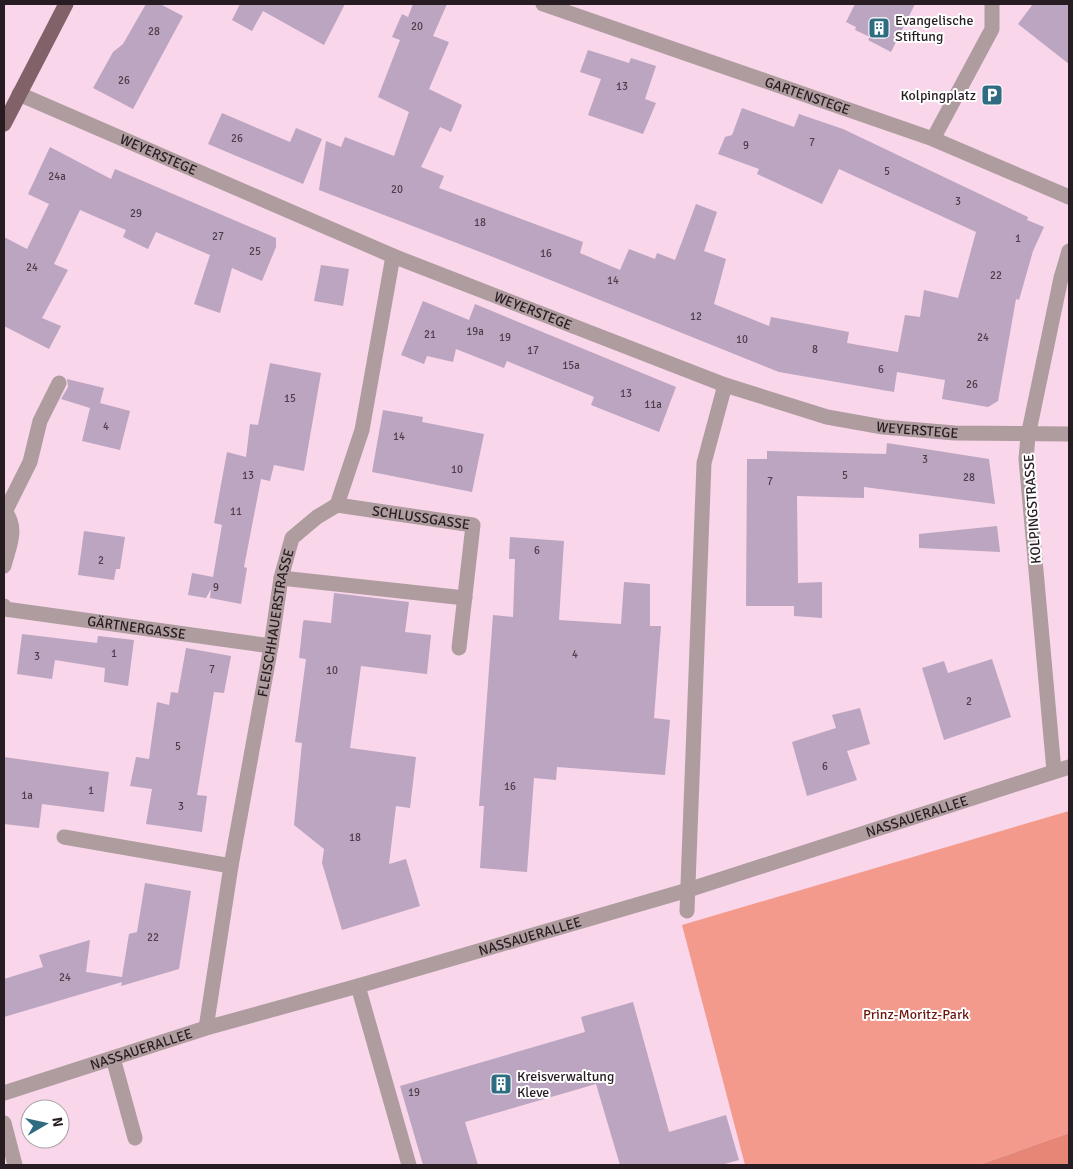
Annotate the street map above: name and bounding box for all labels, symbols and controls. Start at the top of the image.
place label: Evangelische Stiftung [895,12,973,45]
building icon: Evangelische Stiftung [867,16,891,40]
house number: 20 [411,20,423,33]
house number: 28 [148,25,160,38]
street label: GARTENSTEGE [762,73,852,119]
house number: 26 [118,74,130,87]
house number: 13 [616,80,628,93]
parking icon: Kolpingplatz [980,83,1004,107]
place label: Kolpingplatz [900,87,976,104]
street label: WEYERSTEGE [117,131,199,179]
house number: 26 [231,132,243,145]
house number: 7 [809,136,815,149]
house number: 9 [743,139,749,152]
house number: 5 [884,165,890,178]
house number: 24a [48,170,66,183]
house number: 20 [391,183,403,196]
house number: 3 [955,195,961,208]
house number: 29 [130,207,142,220]
house number: 18 [474,216,486,229]
house number: 27 [212,230,224,243]
house number: 1 [1015,232,1021,245]
house number: 25 [249,245,261,258]
house number: 16 [540,247,552,260]
house number: 24 [26,261,38,274]
house number: 22 [990,269,1002,282]
house number: 14 [607,274,619,287]
street label: WEYERSTEGE [492,288,575,334]
house number: 12 [690,310,702,323]
house number: 19a [466,325,484,338]
house number: 21 [424,328,436,341]
house number: 19 [499,331,511,344]
house number: 24 [977,331,989,344]
house number: 10 [736,333,748,346]
house number: 8 [812,343,818,356]
house number: 17 [527,344,539,357]
house number: 15a [562,359,580,372]
house number: 6 [878,363,884,376]
house number: 26 [966,378,978,391]
house number: 13 [620,387,632,400]
house number: 15 [284,392,296,405]
house number: 11a [644,398,662,411]
street label: WEYERSTEGE [875,418,959,442]
house number: 4 [103,420,109,433]
house number: 14 [393,430,405,443]
house number: 3 [922,453,928,466]
street label: KOLPINGSTRASSE [1020,453,1045,564]
house number: 10 [451,463,463,476]
house number: 13 [242,469,254,482]
house number: 5 [842,469,848,482]
house number: 28 [963,471,975,484]
house number: 7 [767,475,773,488]
street label: SCHLUSSGASSE [371,502,471,533]
house number: 11 [230,505,242,518]
house number: 6 [534,544,540,557]
street label: FLEISCHHAUERSTRASSE [254,547,298,699]
house number: 2 [98,554,104,567]
house number: 9 [213,581,219,594]
street label: GÄRTNERGASSE [86,613,187,643]
house number: 1 [111,647,117,660]
house number: 4 [572,648,578,661]
house number: 3 [34,650,40,663]
house number: 7 [209,663,215,676]
house number: 10 [326,664,338,677]
house number: 2 [966,695,972,708]
house number: 5 [175,740,181,753]
house number: 6 [822,760,828,773]
house number: 16 [504,780,516,793]
house number: 1 [88,784,94,797]
house number: 1a [21,789,33,802]
street label: NASSAUERALLEE [864,792,970,841]
house number: 3 [178,800,184,813]
house number: 18 [349,831,361,844]
street label: NASSAUERALLEE [477,913,584,959]
house number: 22 [147,931,159,944]
house number: 24 [59,971,71,984]
park label: Prinz-Moritz-Park [863,1006,969,1023]
street label: NASSAUERALLEE [88,1025,195,1074]
place label: Kreisverwaltung Kleve [517,1068,614,1101]
building icon: Kreisverwaltung Kleve [489,1072,513,1096]
house number: 19 [408,1086,420,1099]
north arrow [20,1099,70,1149]
text: N [48,1116,67,1128]

